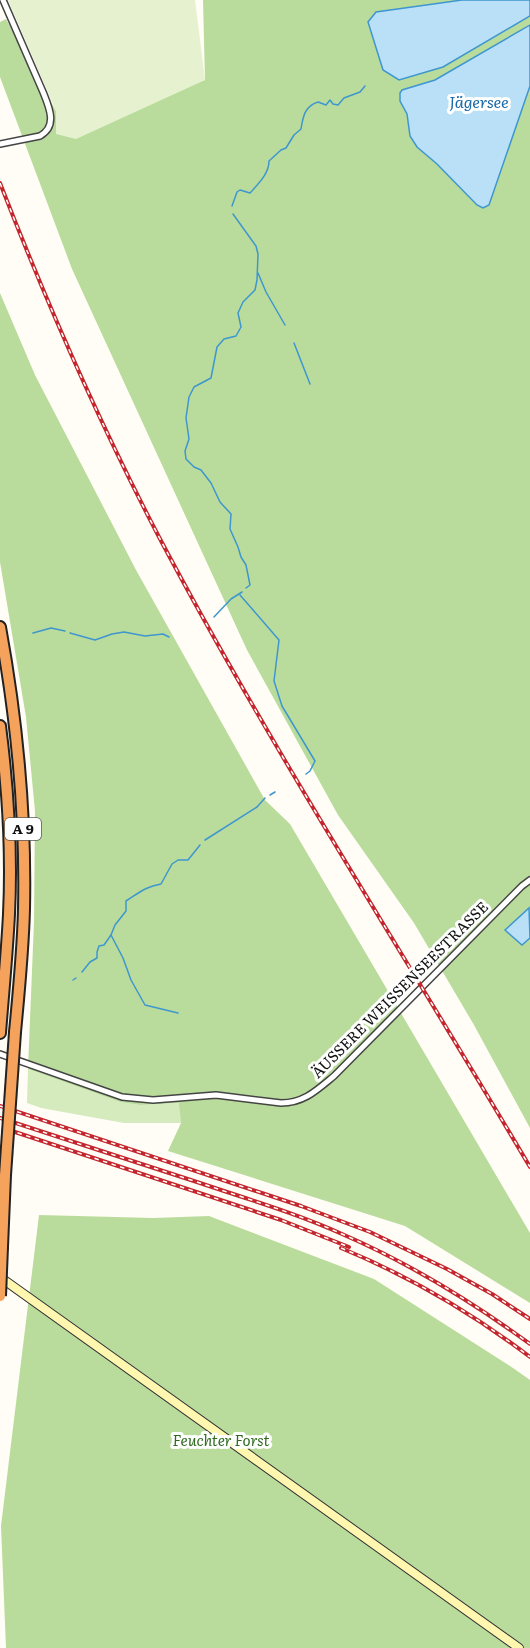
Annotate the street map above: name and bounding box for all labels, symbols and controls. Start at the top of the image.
water label: Jägersee [449,89,509,113]
road number: A 9 [5,818,41,840]
street label: ÄUSSERE WEISSENSEESTRASSE [305,895,493,1083]
park label: Feuchter Forst [173,1428,269,1451]

